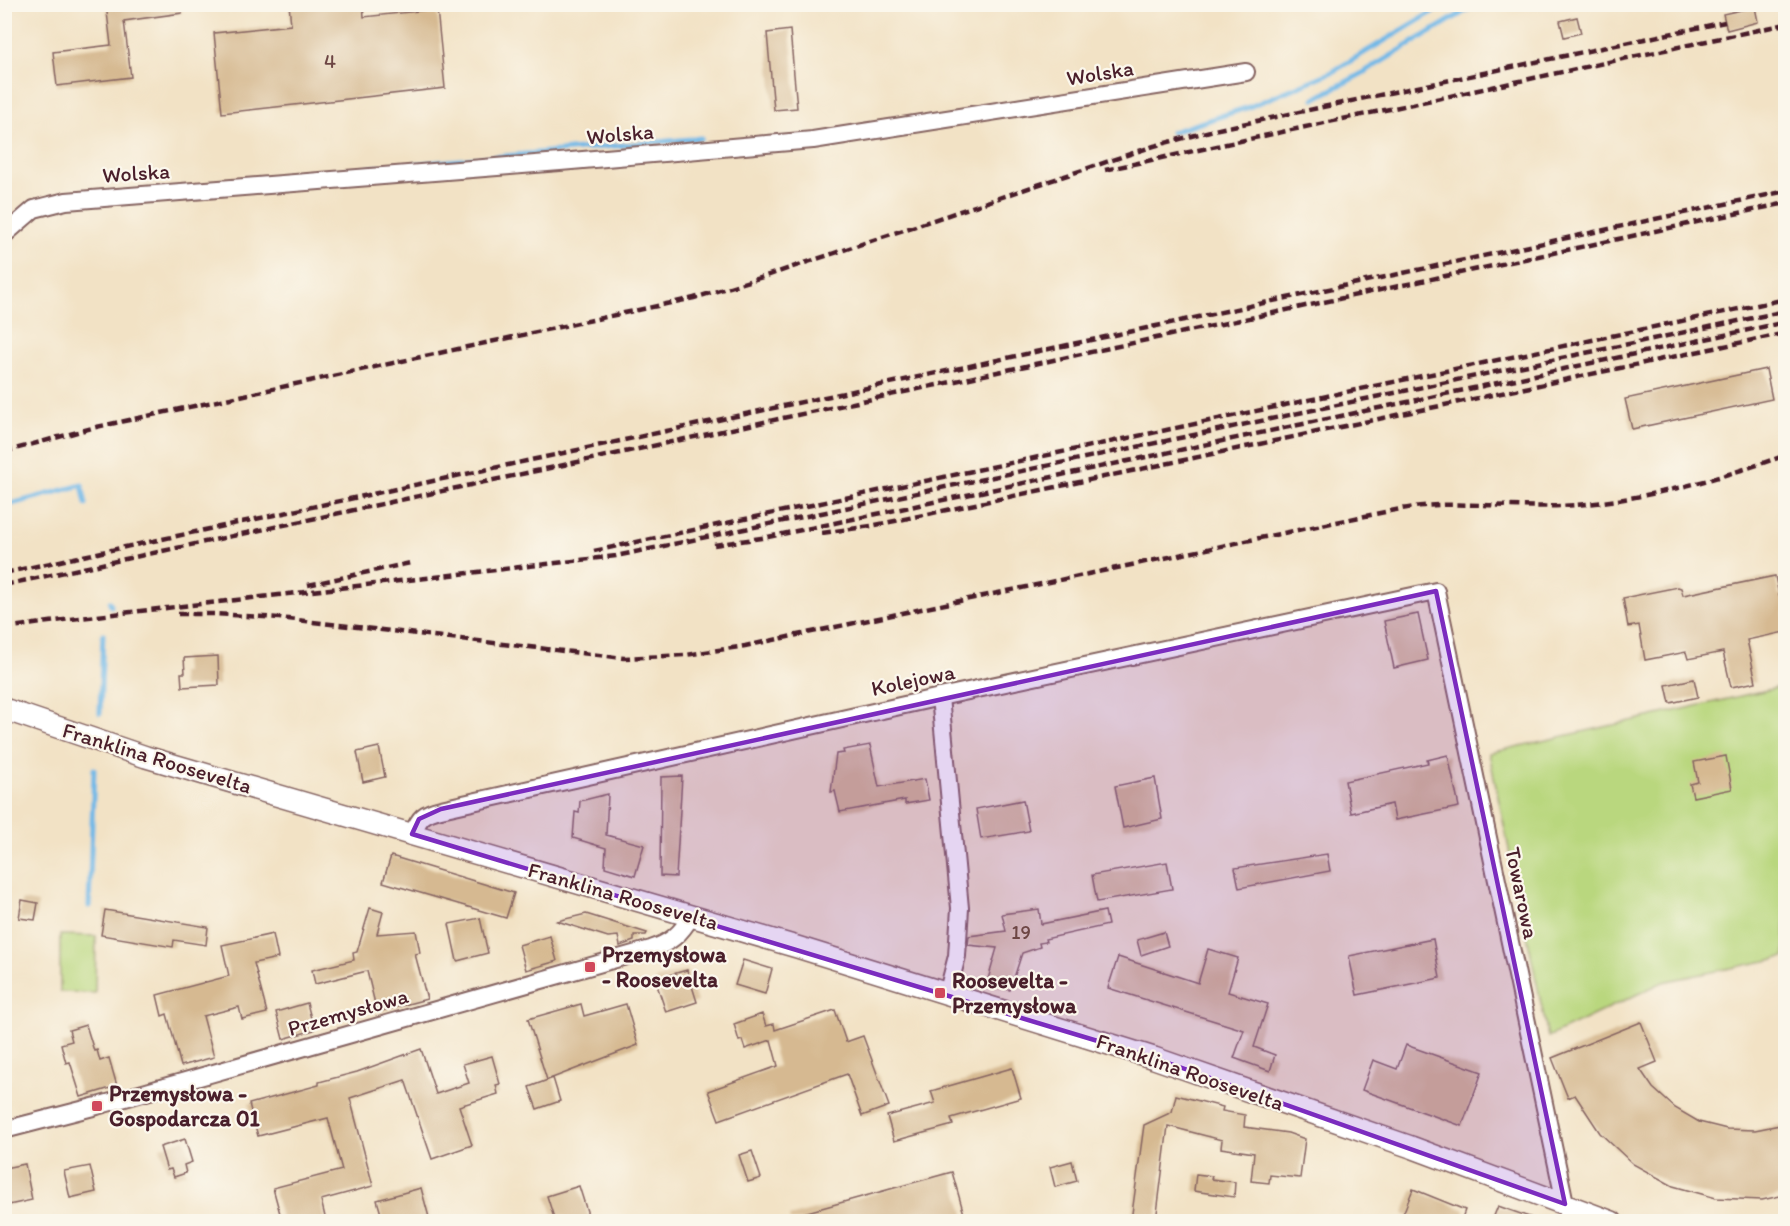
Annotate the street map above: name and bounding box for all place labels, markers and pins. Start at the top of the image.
place label: Przemysłowa - Roosevelta [602,941,727,993]
marker: Przemysłowa - Roosevelta [583,960,597,974]
place label: Roosevelta - Przemysłowa [952,967,1077,1019]
marker: Roosevelta - Przemysłowa [933,986,947,1000]
place label: Przemysłowa - Gospodarcza 01 [109,1080,261,1132]
marker: Przemysłowa - Gospodarcza 01 [90,1099,104,1113]

